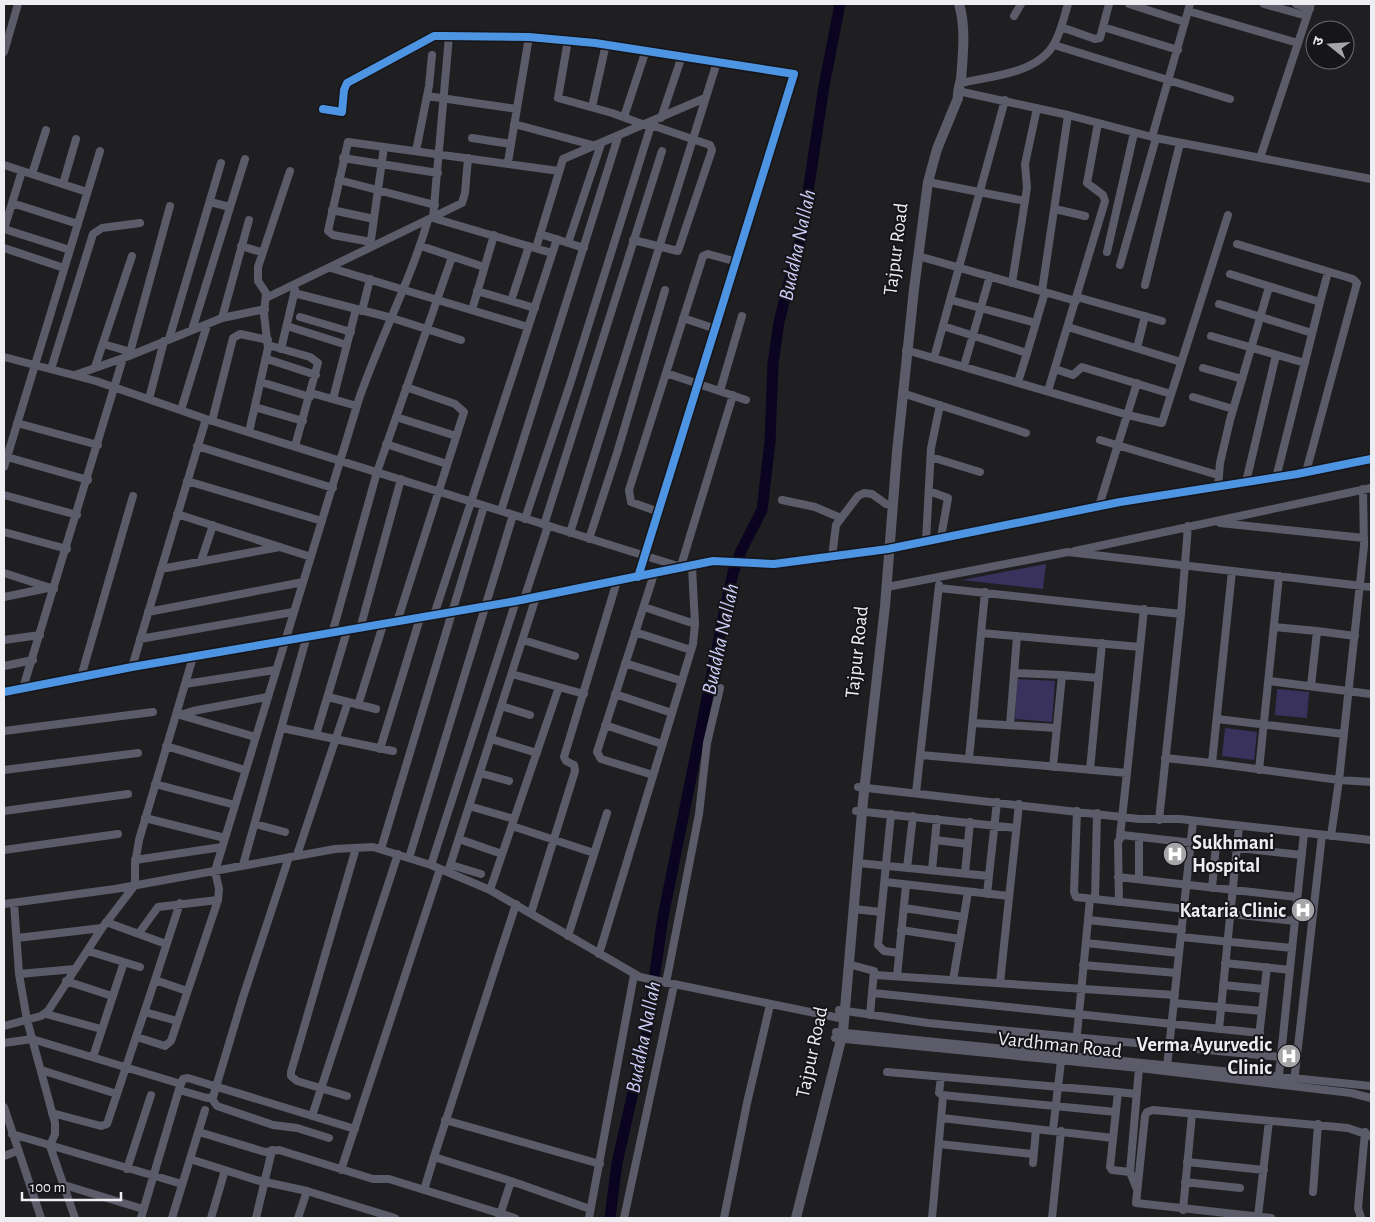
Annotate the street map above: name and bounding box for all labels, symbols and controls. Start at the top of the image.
north arrow [1305,20,1355,70]
text: उ [1311,35,1327,47]
water label: Buddha Nallah [775,187,820,303]
street label: Tajpur Road [880,202,912,296]
water label: Buddha Nallah [698,581,743,697]
street label: Tajpur Road [842,605,872,699]
place label: Sukhmani Hospital [1192,833,1274,876]
hospital icon: Sukhmani Hospital [1162,841,1188,867]
hospital icon: Kataria Clinic [1290,897,1316,923]
place label: Kataria Clinic [1179,901,1286,921]
water label: Buddha Nallah [622,979,665,1095]
street label: Tajpur Road [793,1005,831,1100]
street label: Vardhman Road [997,1029,1123,1061]
place label: Verma Ayurvedic Clinic [1137,1035,1272,1078]
hospital icon: Verma Ayurvedic Clinic [1276,1043,1302,1069]
scale bar [22,1170,121,1202]
text: 100 m [30,1180,65,1195]

